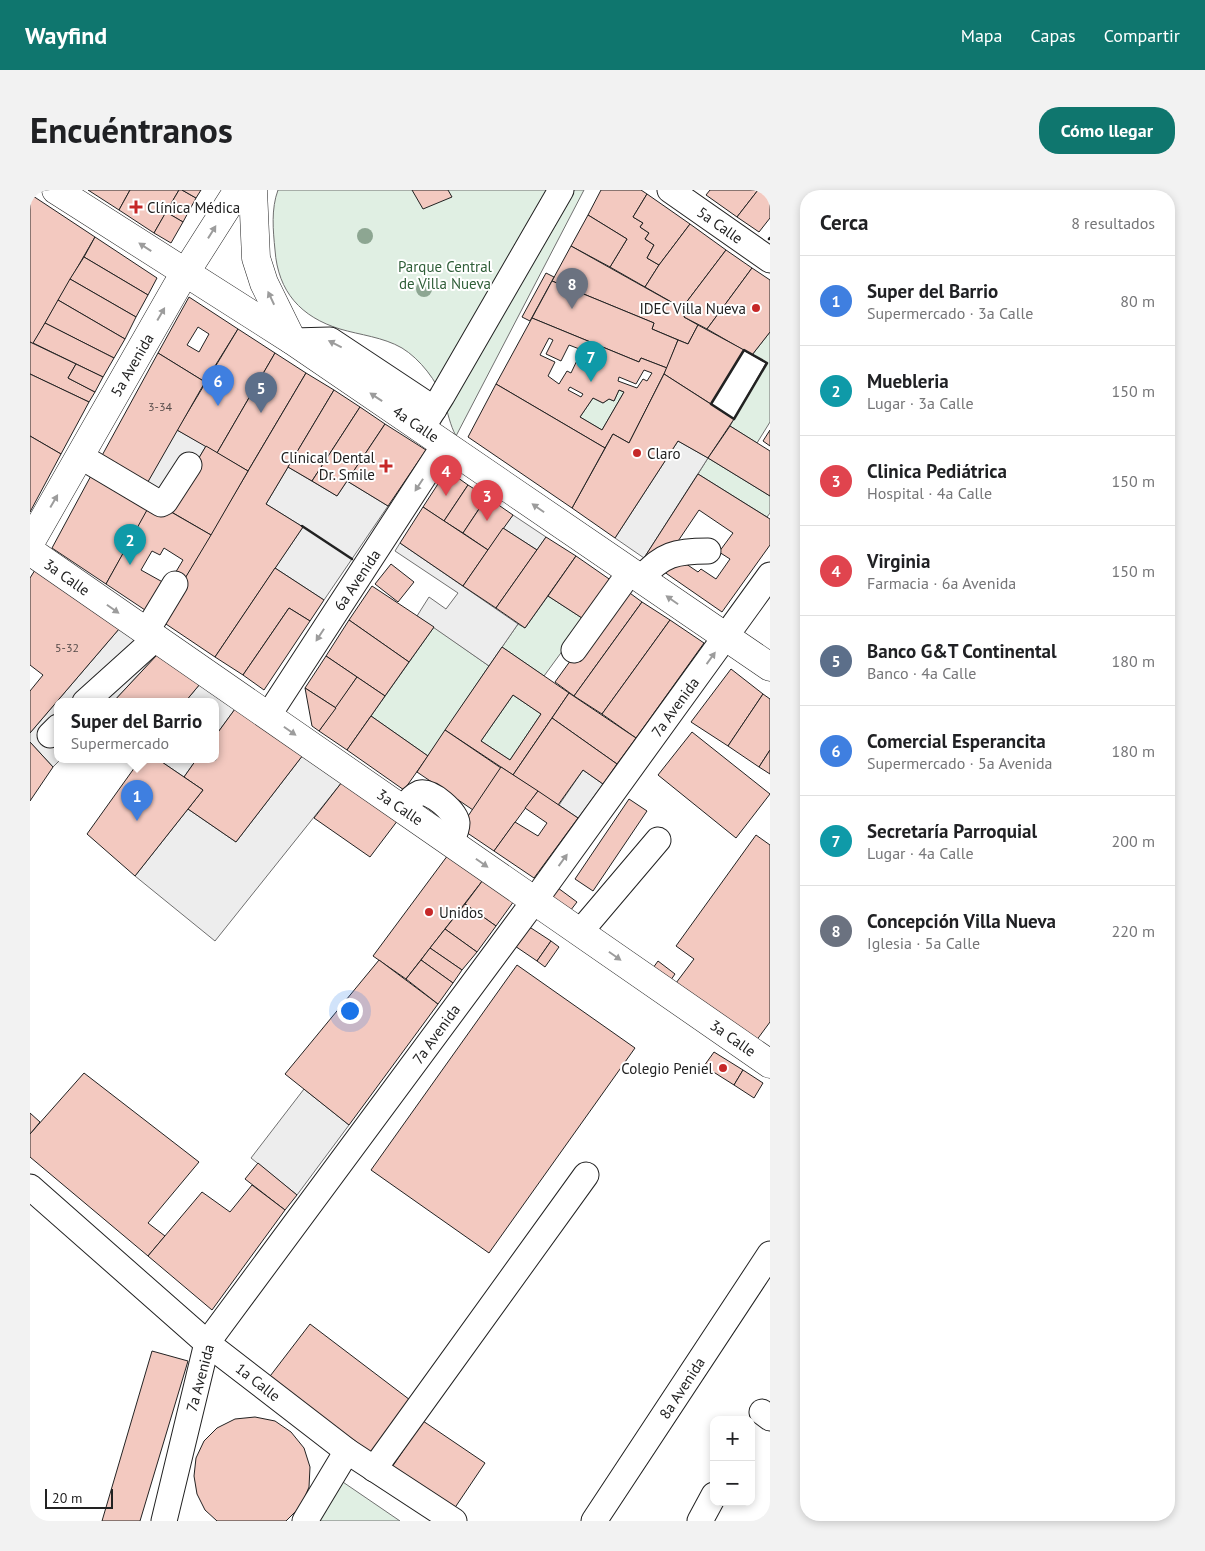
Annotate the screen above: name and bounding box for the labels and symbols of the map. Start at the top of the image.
place label: Clínica Médica [147,198,240,217]
marker: Clínica Médica [129,200,143,214]
street label: 5a Calle [693,202,747,248]
one-way arrow [207,225,217,238]
one-way arrow [138,242,151,252]
park label: Parque Central de Villa Nueva [398,257,493,293]
pin: 8 [556,268,588,309]
one-way arrow [267,291,275,305]
place label: IDEC Villa Nueva [639,299,746,318]
marker: IDEC Villa Nueva [750,302,762,314]
one-way arrow [157,307,165,322]
street label: 5a Avenida [106,330,158,400]
one-way arrow [327,340,342,348]
pin: 7 [575,341,607,382]
pin: 6 [202,365,234,406]
pin: 5 [245,372,277,413]
one-way arrow [369,392,383,402]
house number: 3-34 [148,399,172,414]
street label: 4a Calle [389,402,443,446]
place label: Claro [647,444,681,463]
marker: Claro [631,447,643,459]
place label: Clinical Dental Dr. Smile [281,448,376,484]
pin: 4 [430,455,462,496]
marker: Clinical Dental Dr. Smile [379,459,393,473]
one-way arrow [414,478,424,491]
pin: 3 [471,480,503,521]
one-way arrow [50,494,59,508]
one-way arrow [532,503,545,513]
pin: 2 [114,524,146,565]
street label: 6a Avenida [330,546,384,614]
street label: 3a Calle [40,554,94,600]
one-way arrow [665,595,679,605]
one-way arrow [107,604,120,614]
one-way arrow [315,629,325,642]
house number: 5-32 [55,640,79,655]
one-way arrow [706,652,716,665]
street label: 7a Avenida [647,673,703,741]
one-way arrow [283,726,297,736]
pin: 1 [121,780,153,821]
street label: 3a Calle [373,785,427,829]
one-way arrow [558,854,568,867]
one-way arrow [475,858,488,868]
place label: Unidos [439,903,483,922]
marker: Unidos [423,906,435,918]
one-way arrow [608,951,622,961]
your location [337,998,363,1024]
street label: 7a Avenida [408,1000,464,1068]
street label: 3a Calle [706,1015,760,1061]
place label: Colegio Peniel [621,1059,714,1078]
marker: Colegio Peniel [717,1062,729,1074]
street label: 7a Avenida [182,1342,218,1414]
street label: 8a Avenida [655,1354,709,1422]
street label: 1a Calle [232,1359,284,1405]
scale bar [45,1486,112,1509]

